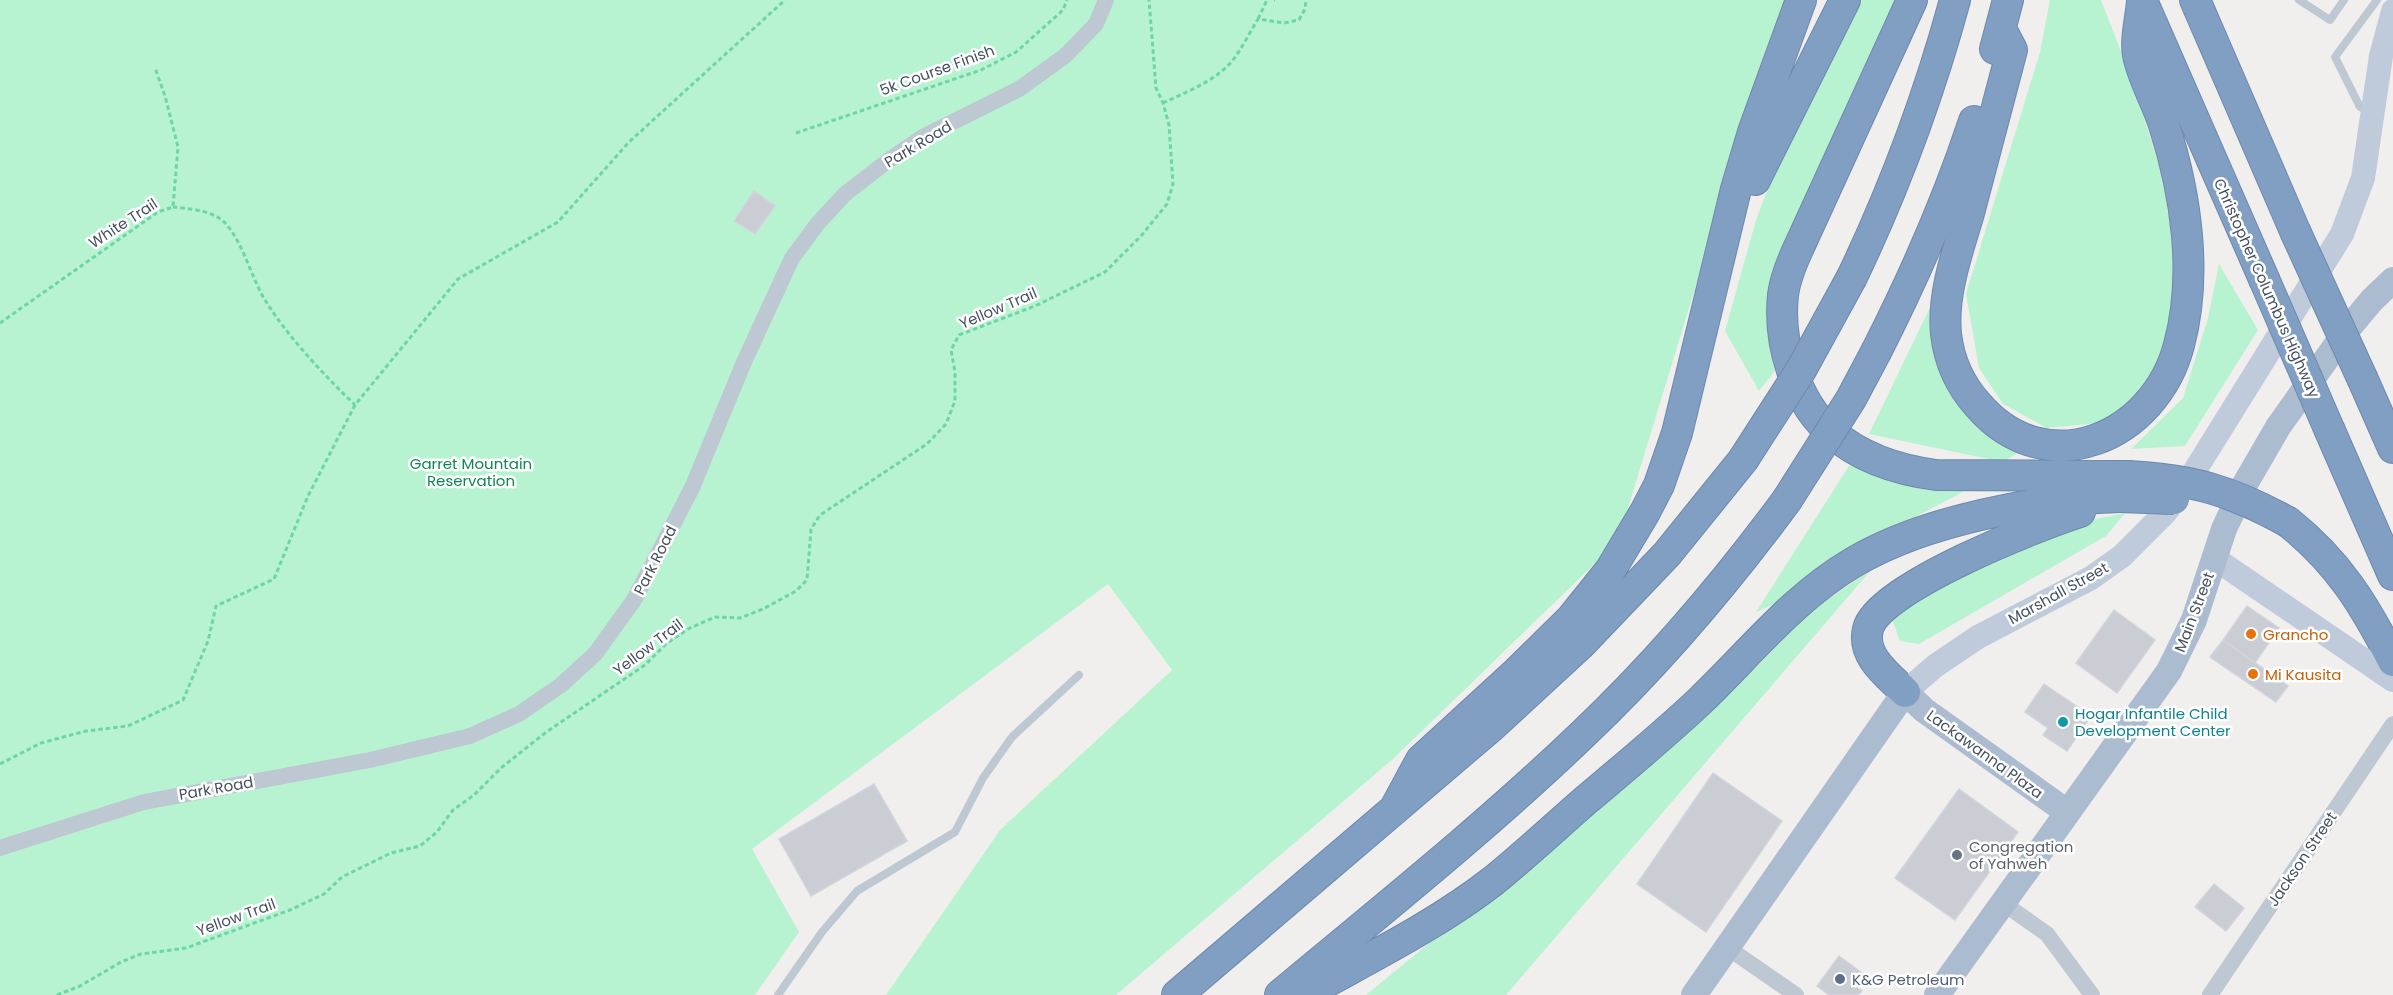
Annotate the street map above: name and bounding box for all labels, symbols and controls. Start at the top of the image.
street label: 5k Course Finish [877,40,997,100]
street label: Park Road [880,116,956,172]
street label: Christopher Columbus Highway [2209,175,2325,402]
street label: White Trail [85,193,161,253]
street label: Yellow Trail [956,282,1040,334]
park label: Garret Mountain Reservation [410,453,532,491]
street label: Park Road [629,522,681,598]
street label: Marshall Street [2004,557,2112,629]
street label: Main Street [2169,569,2219,655]
street label: Yellow Trail [609,614,687,680]
place label: Grancho [2263,624,2328,645]
marker: Grancho [2244,627,2258,641]
place label: Mi Kausita [2265,664,2341,685]
marker: Mi Kausita [2246,667,2260,681]
place label: Hogar Infantile Child Development Center [2075,703,2231,741]
street label: Lackawanna Plaza [1923,705,2047,803]
marker: Hogar Infantile Child Development Center [2056,715,2070,729]
street label: Park Road [177,771,255,805]
street label: Jackson Street [2263,808,2341,910]
place label: Congregation of Yahweh [1969,836,2073,874]
marker: Congregation of Yahweh [1950,848,1964,862]
street label: Yellow Trail [194,893,278,941]
place label: K&G Petroleum [1852,969,1964,990]
marker: K&G Petroleum [1833,972,1847,986]

